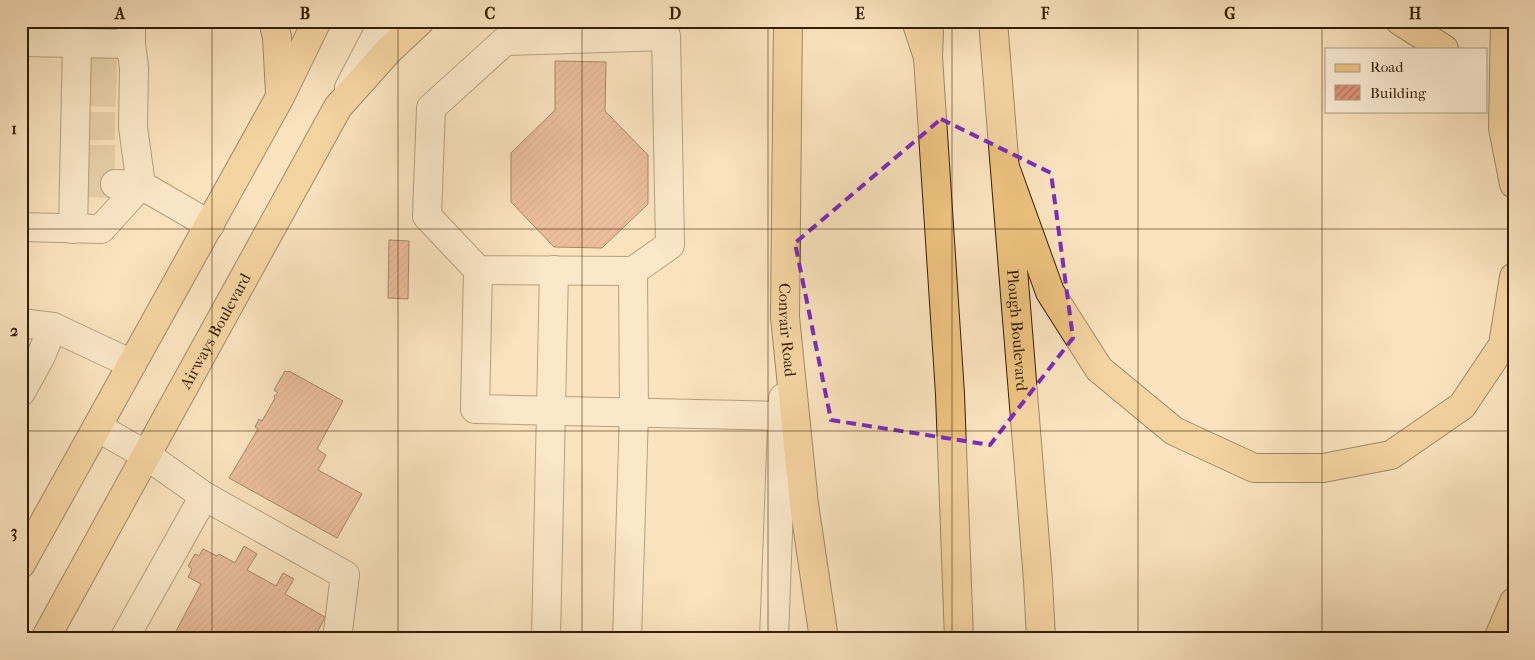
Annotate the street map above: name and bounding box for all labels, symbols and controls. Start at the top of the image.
text: A [114,4,126,23]
text: B [300,4,310,23]
text: C [485,4,496,23]
text: D [669,4,681,23]
text: E [855,4,865,23]
text: F [1040,4,1050,23]
text: G [1224,4,1236,23]
text: H [1409,4,1422,23]
legend [1325,48,1488,112]
text: Road [1370,58,1404,76]
text: Building [1370,84,1427,102]
text: 1 [11,119,17,138]
street label: Plough Boulevard [1003,268,1032,392]
street label: Airways Boulevard [175,270,255,393]
street label: Convair Road [775,283,800,378]
text: 2 [10,321,18,340]
text: 3 [11,522,17,542]

